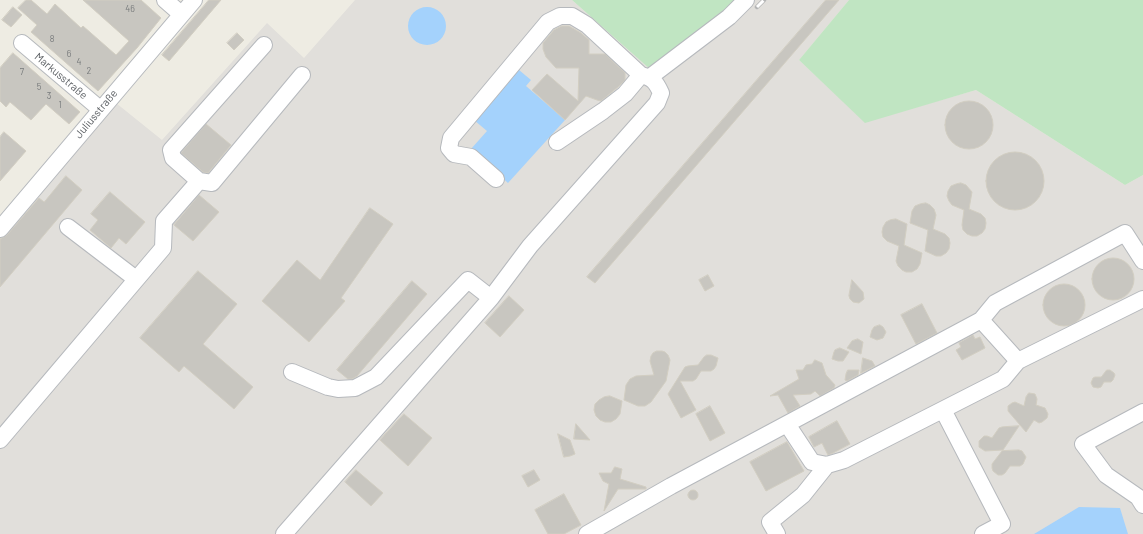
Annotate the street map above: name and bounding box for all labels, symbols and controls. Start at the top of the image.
house number: 46 [125,4,135,14]
house number: 8 [50,34,54,44]
house number: 6 [67,49,71,59]
street label: Markusstraße [32,50,90,102]
house number: 4 [77,57,81,67]
house number: 2 [87,66,91,76]
house number: 7 [20,67,24,77]
house number: 5 [37,82,41,92]
street label: Juliusstraße [72,87,120,141]
house number: 3 [47,91,51,101]
house number: 1 [58,100,62,110]

